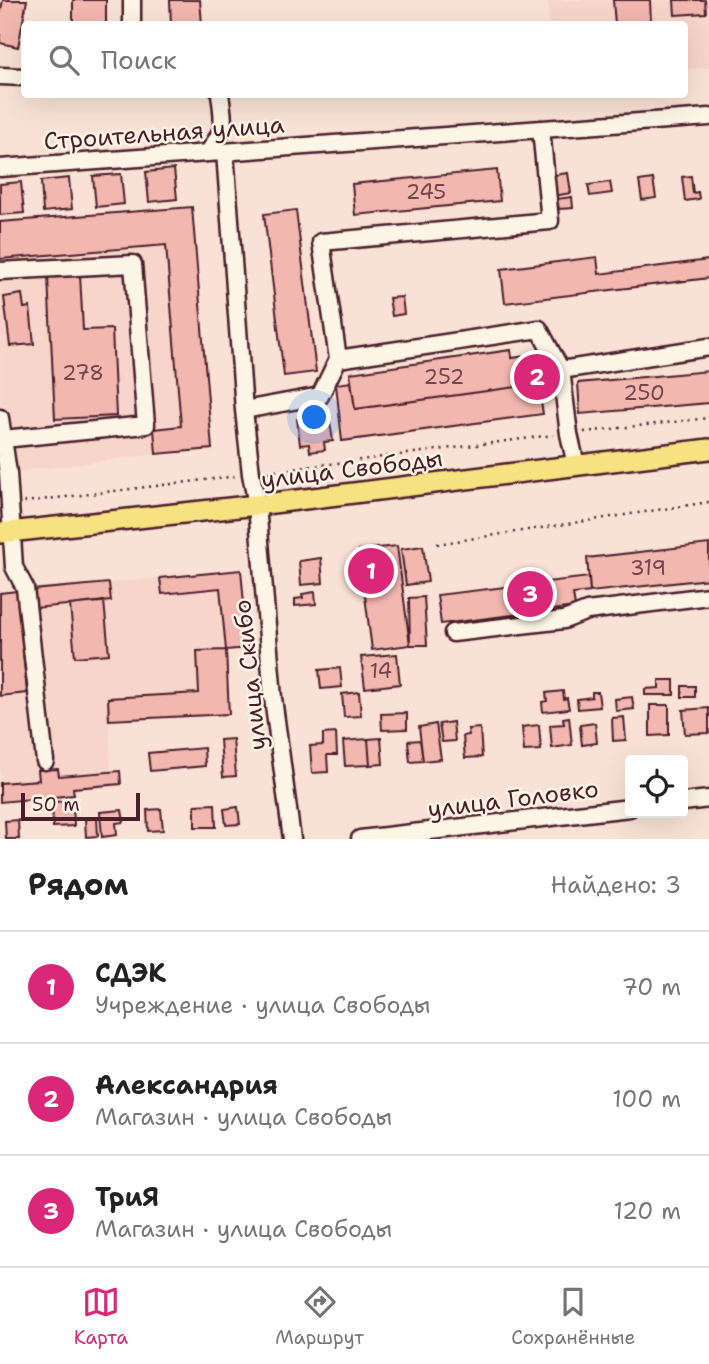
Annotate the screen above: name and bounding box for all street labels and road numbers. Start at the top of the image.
street label: Строительная улица [43,109,285,157]
street label: улица Свободы [259,442,445,496]
street label: улица Скибо [226,598,274,752]
street label: улица Головко [426,773,600,825]

